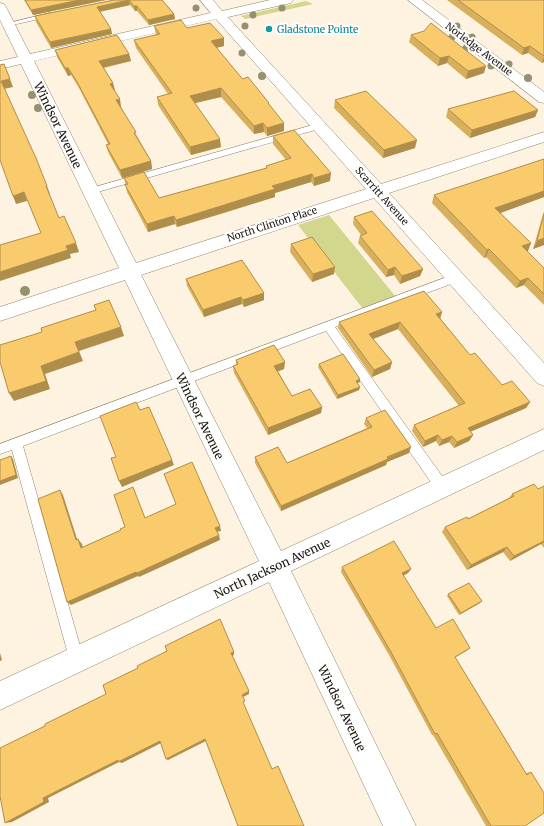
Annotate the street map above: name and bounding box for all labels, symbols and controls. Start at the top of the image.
street label: Norledge Avenue [443,19,515,79]
place label: Gladstone Pointe [277,23,358,36]
marker: Gladstone Pointe [264,24,274,34]
street label: Windsor Avenue [30,78,85,171]
street label: Scarritt Avenue [352,164,412,228]
street label: North Clinton Place [225,203,319,245]
street label: Windsor Avenue [172,369,227,462]
street label: North Jackson Avenue [211,534,333,602]
street label: Windsor Avenue [314,661,369,754]

